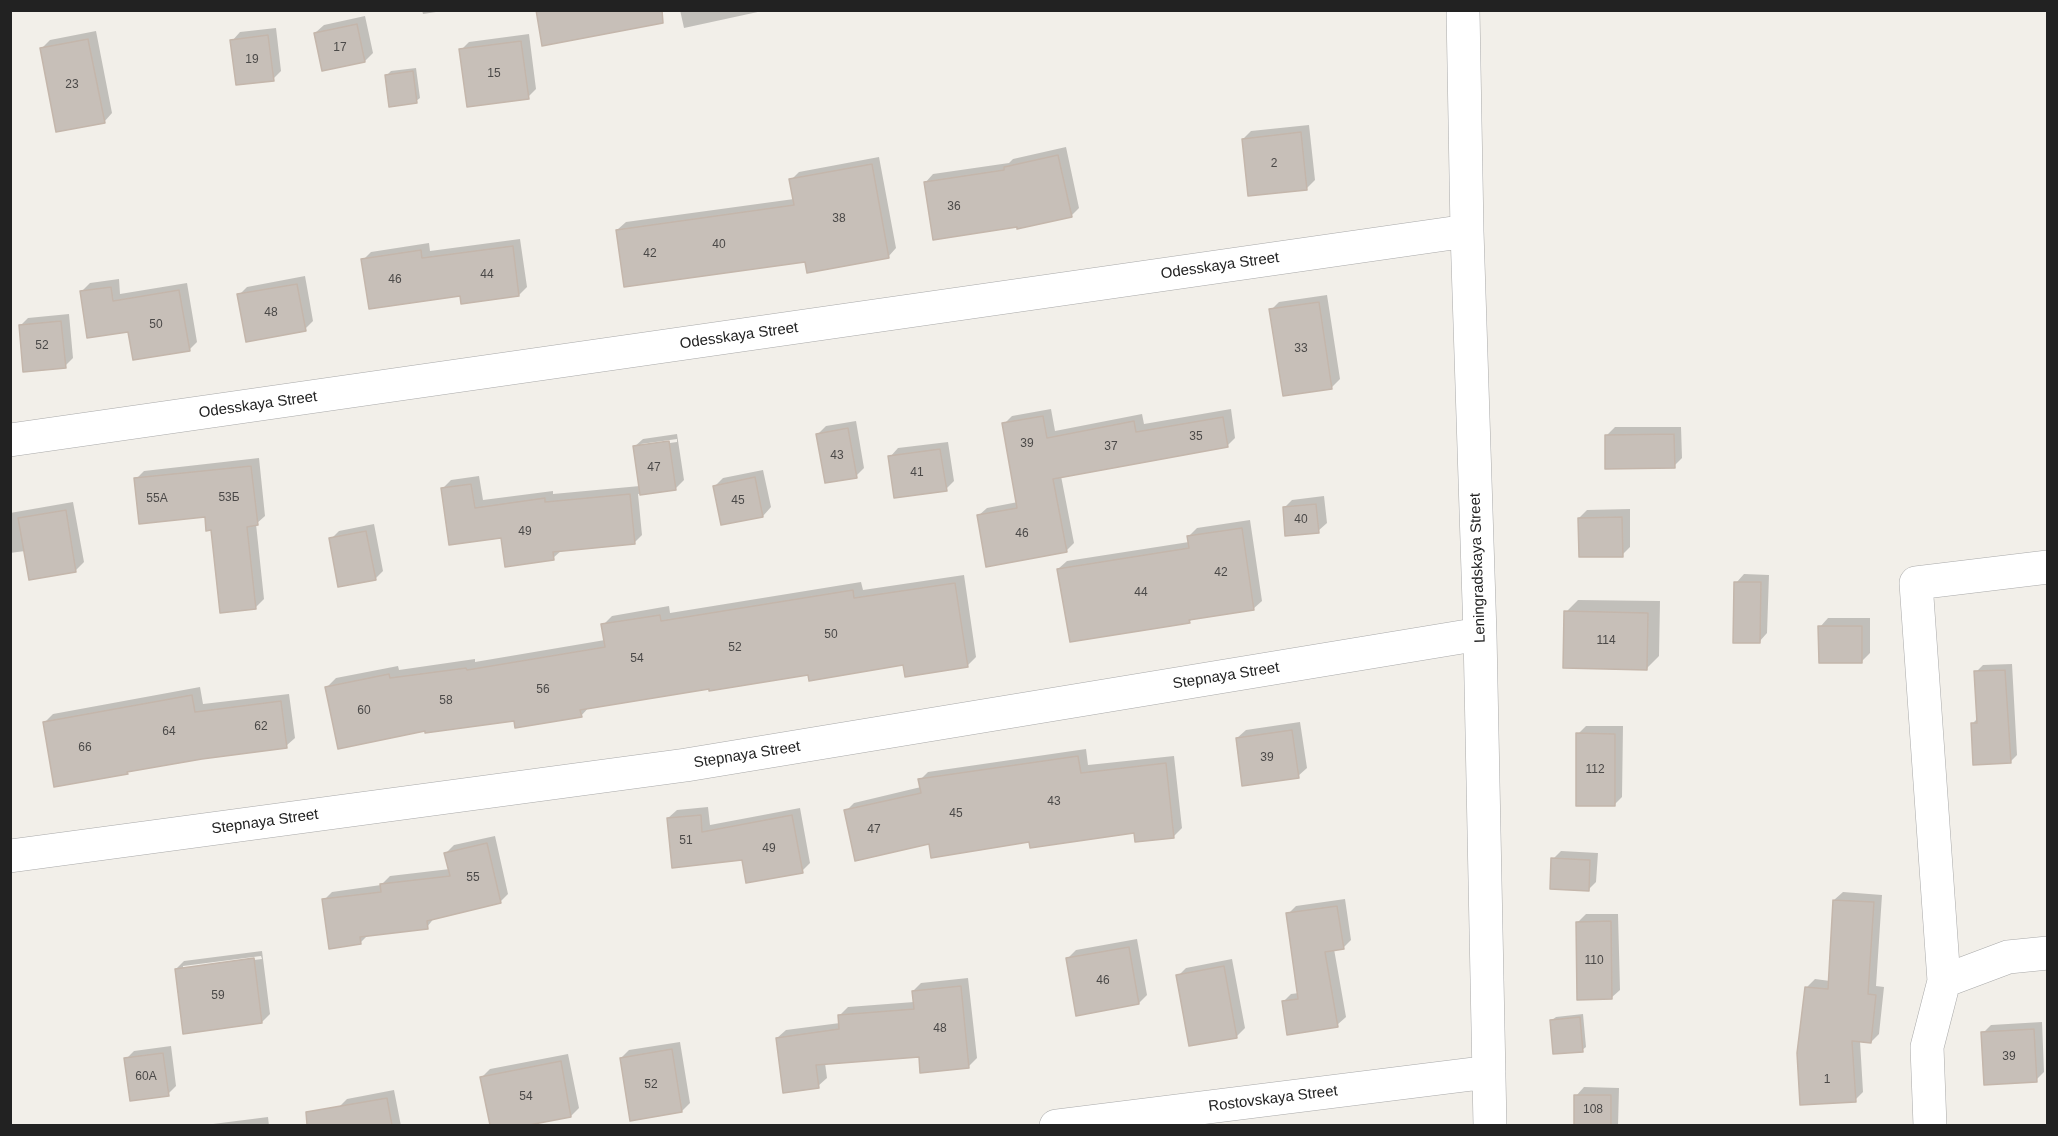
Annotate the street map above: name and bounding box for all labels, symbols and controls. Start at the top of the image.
house number: 17 [333,41,347,55]
house number: 19 [245,53,259,67]
house number: 15 [487,67,501,81]
house number: 23 [65,78,79,92]
house number: 2 [1271,157,1277,171]
house number: 36 [947,200,961,214]
house number: 38 [832,212,846,226]
house number: 40 [712,238,726,252]
house number: 42 [643,247,657,261]
street label: Odesskaya Street [1160,249,1280,283]
house number: 44 [480,268,494,282]
house number: 46 [388,273,402,287]
house number: 48 [264,306,278,320]
house number: 50 [149,318,163,332]
street label: Odesskaya Street [679,319,799,353]
house number: 52 [35,339,49,353]
house number: 33 [1294,342,1308,356]
street label: Odesskaya Street [198,388,318,422]
house number: 35 [1189,430,1203,444]
house number: 39 [1020,437,1034,451]
house number: 37 [1104,440,1118,454]
house number: 43 [830,449,844,463]
house number: 47 [647,461,661,475]
house number: 41 [910,466,924,480]
house number: 53Б [218,491,240,505]
house number: 55А [146,492,168,506]
street label: Leningradskaya Street [1466,493,1490,643]
house number: 45 [731,494,745,508]
house number: 40 [1294,513,1308,527]
house number: 49 [518,525,532,539]
house number: 46 [1015,527,1029,541]
house number: 42 [1214,566,1228,580]
house number: 44 [1134,586,1148,600]
house number: 50 [824,628,838,642]
house number: 114 [1596,634,1616,648]
house number: 52 [728,641,742,655]
house number: 54 [630,652,644,666]
street label: Stepnaya Street [1171,659,1281,693]
house number: 56 [536,683,550,697]
house number: 58 [439,694,453,708]
house number: 60 [357,704,371,718]
house number: 62 [254,720,268,734]
house number: 64 [162,725,176,739]
street label: Stepnaya Street [692,738,802,772]
house number: 66 [78,741,92,755]
house number: 39 [1260,751,1274,765]
house number: 112 [1585,763,1605,777]
house number: 43 [1047,795,1061,809]
street label: Stepnaya Street [210,806,320,838]
house number: 45 [949,807,963,821]
house number: 47 [867,823,881,837]
house number: 51 [679,834,693,848]
house number: 49 [762,842,776,856]
house number: 55 [466,871,480,885]
house number: 110 [1584,954,1604,968]
house number: 46 [1096,974,1110,988]
house number: 59 [211,989,225,1003]
house number: 48 [933,1022,947,1036]
house number: 39 [2002,1050,2016,1064]
house number: 60А [135,1070,157,1084]
house number: 1 [1824,1073,1830,1087]
house number: 52 [644,1078,658,1092]
street label: Rostovskaya Street [1207,1082,1339,1116]
house number: 54 [519,1090,533,1104]
house number: 108 [1583,1103,1603,1117]

